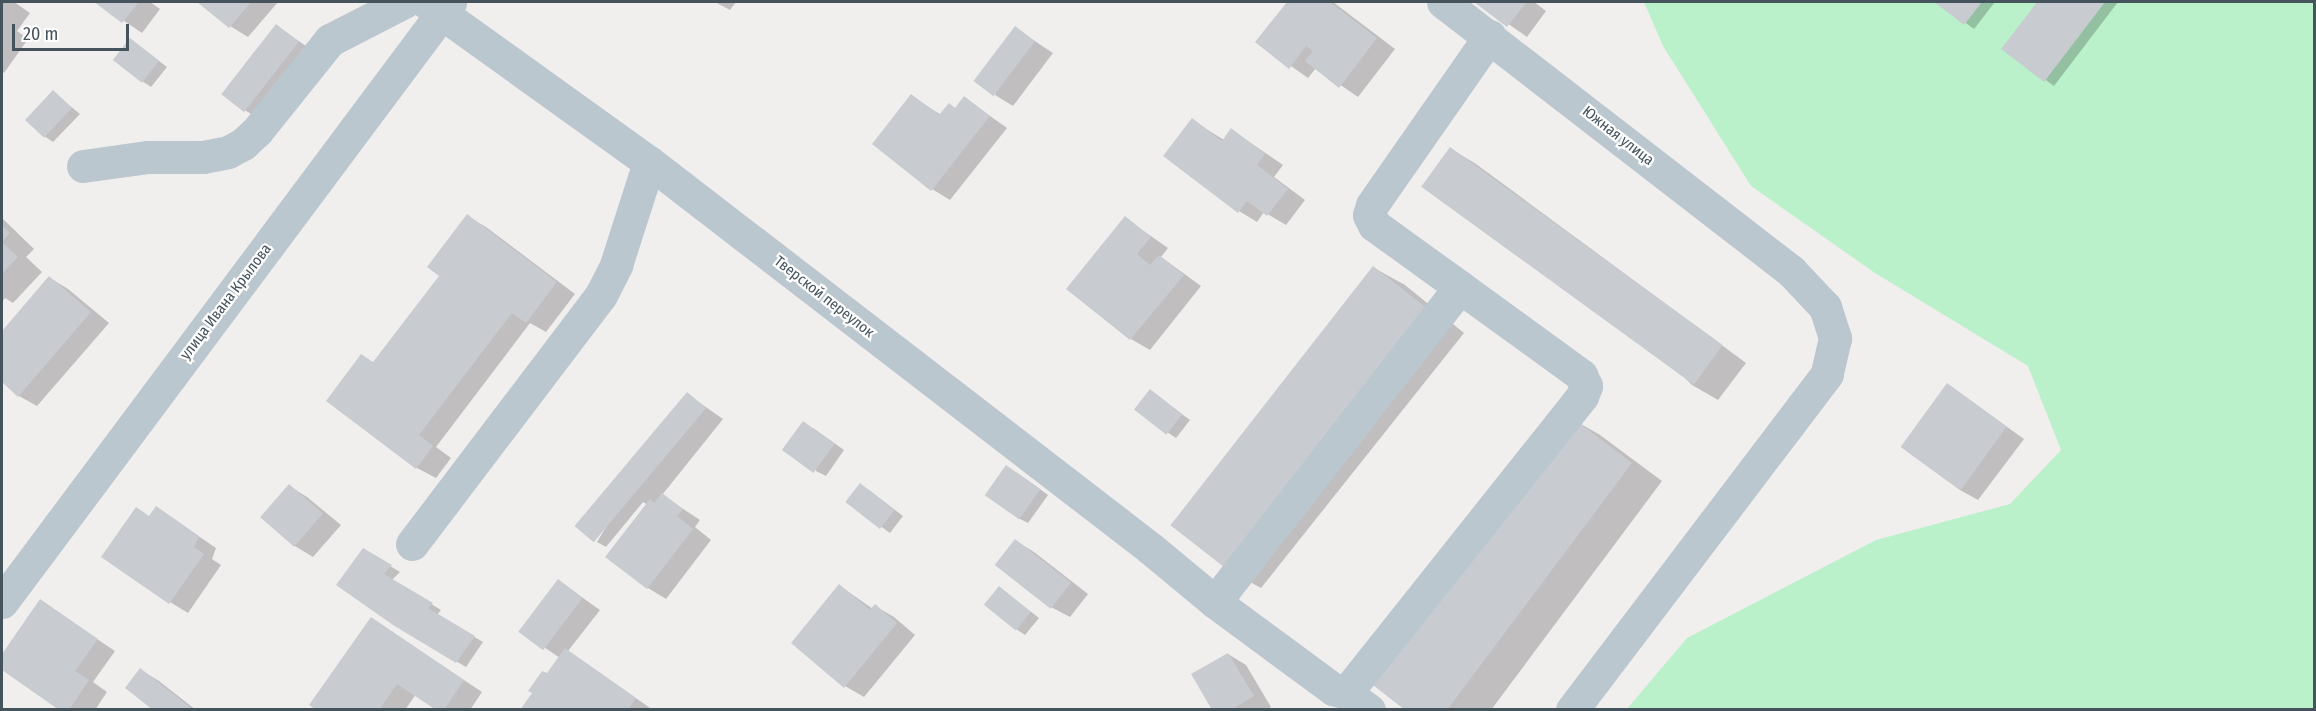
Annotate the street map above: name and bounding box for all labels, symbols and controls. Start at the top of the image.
scale bar [15,12,132,50]
text: 20 m [23,23,58,45]
street label: Южная улица [1579,103,1657,169]
street label: улица Ивана Крылова [177,241,275,363]
street label: Тверской переулок [770,252,878,342]

